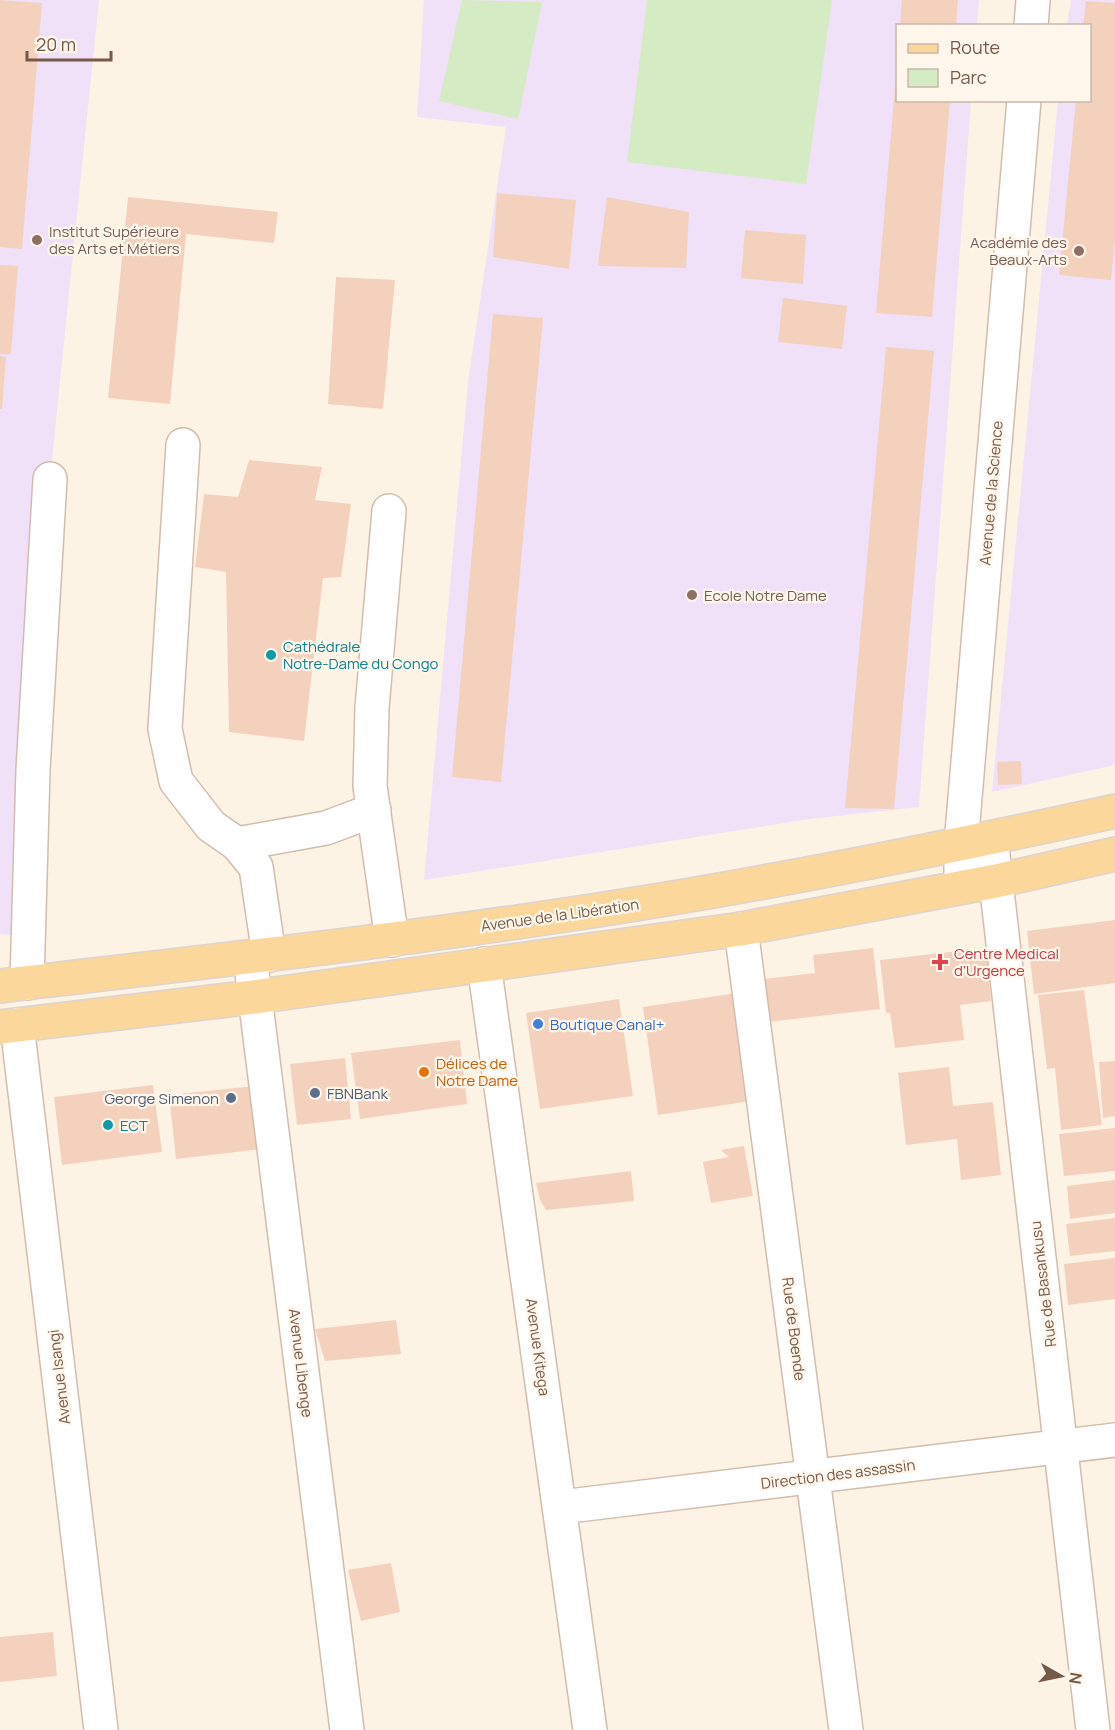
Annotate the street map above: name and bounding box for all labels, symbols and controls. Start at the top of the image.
scale bar [27,24,111,62]
legend [896,24,1091,102]
text: 20 m [36,32,76,56]
text: Route [950,35,1000,59]
text: Parc [950,65,987,89]
place label: Institut Supérieure des Arts et Métiers [49,221,180,259]
place label: Académie des Beaux-Arts [970,232,1067,270]
marker: Institut Supérieure des Arts et Métiers [30,233,44,247]
marker: Académie des Beaux-Arts [1072,244,1086,258]
street label: Avenue de la Science [974,420,1008,566]
place label: Ecole Notre Dame [704,585,827,606]
marker: Ecole Notre Dame [685,588,699,602]
place label: Cathédrale Notre-Dame du Congo [283,636,439,674]
marker: Cathédrale Notre-Dame du Congo [264,648,278,662]
street label: Avenue de la Libération [480,893,640,936]
place label: Centre Medical d'Urgence [954,943,1059,981]
marker: Centre Medical d'Urgence [931,953,949,971]
place label: Boutique Canal+ [550,1014,665,1035]
marker: Boutique Canal+ [531,1017,545,1031]
place label: Délices de Notre Dame [436,1053,518,1091]
marker: Délices de Notre Dame [417,1065,431,1079]
place label: FBNBank [327,1083,388,1104]
marker: FBNBank [308,1086,322,1100]
place label: George Simenon [104,1088,219,1109]
marker: George Simenon [224,1091,238,1105]
place label: ECT [120,1115,148,1136]
marker: ECT [101,1118,115,1132]
street label: Rue de Basankusu [1025,1220,1061,1348]
street label: Rue de Boende [777,1276,811,1382]
street label: Avenue Kitega [521,1297,555,1397]
street label: Avenue Libenge [284,1307,318,1419]
street label: Avenue Isangi [43,1328,75,1426]
street label: Direction des assassin [760,1454,916,1494]
north arrow [1031,1646,1091,1706]
text: N [1064,1671,1088,1686]

